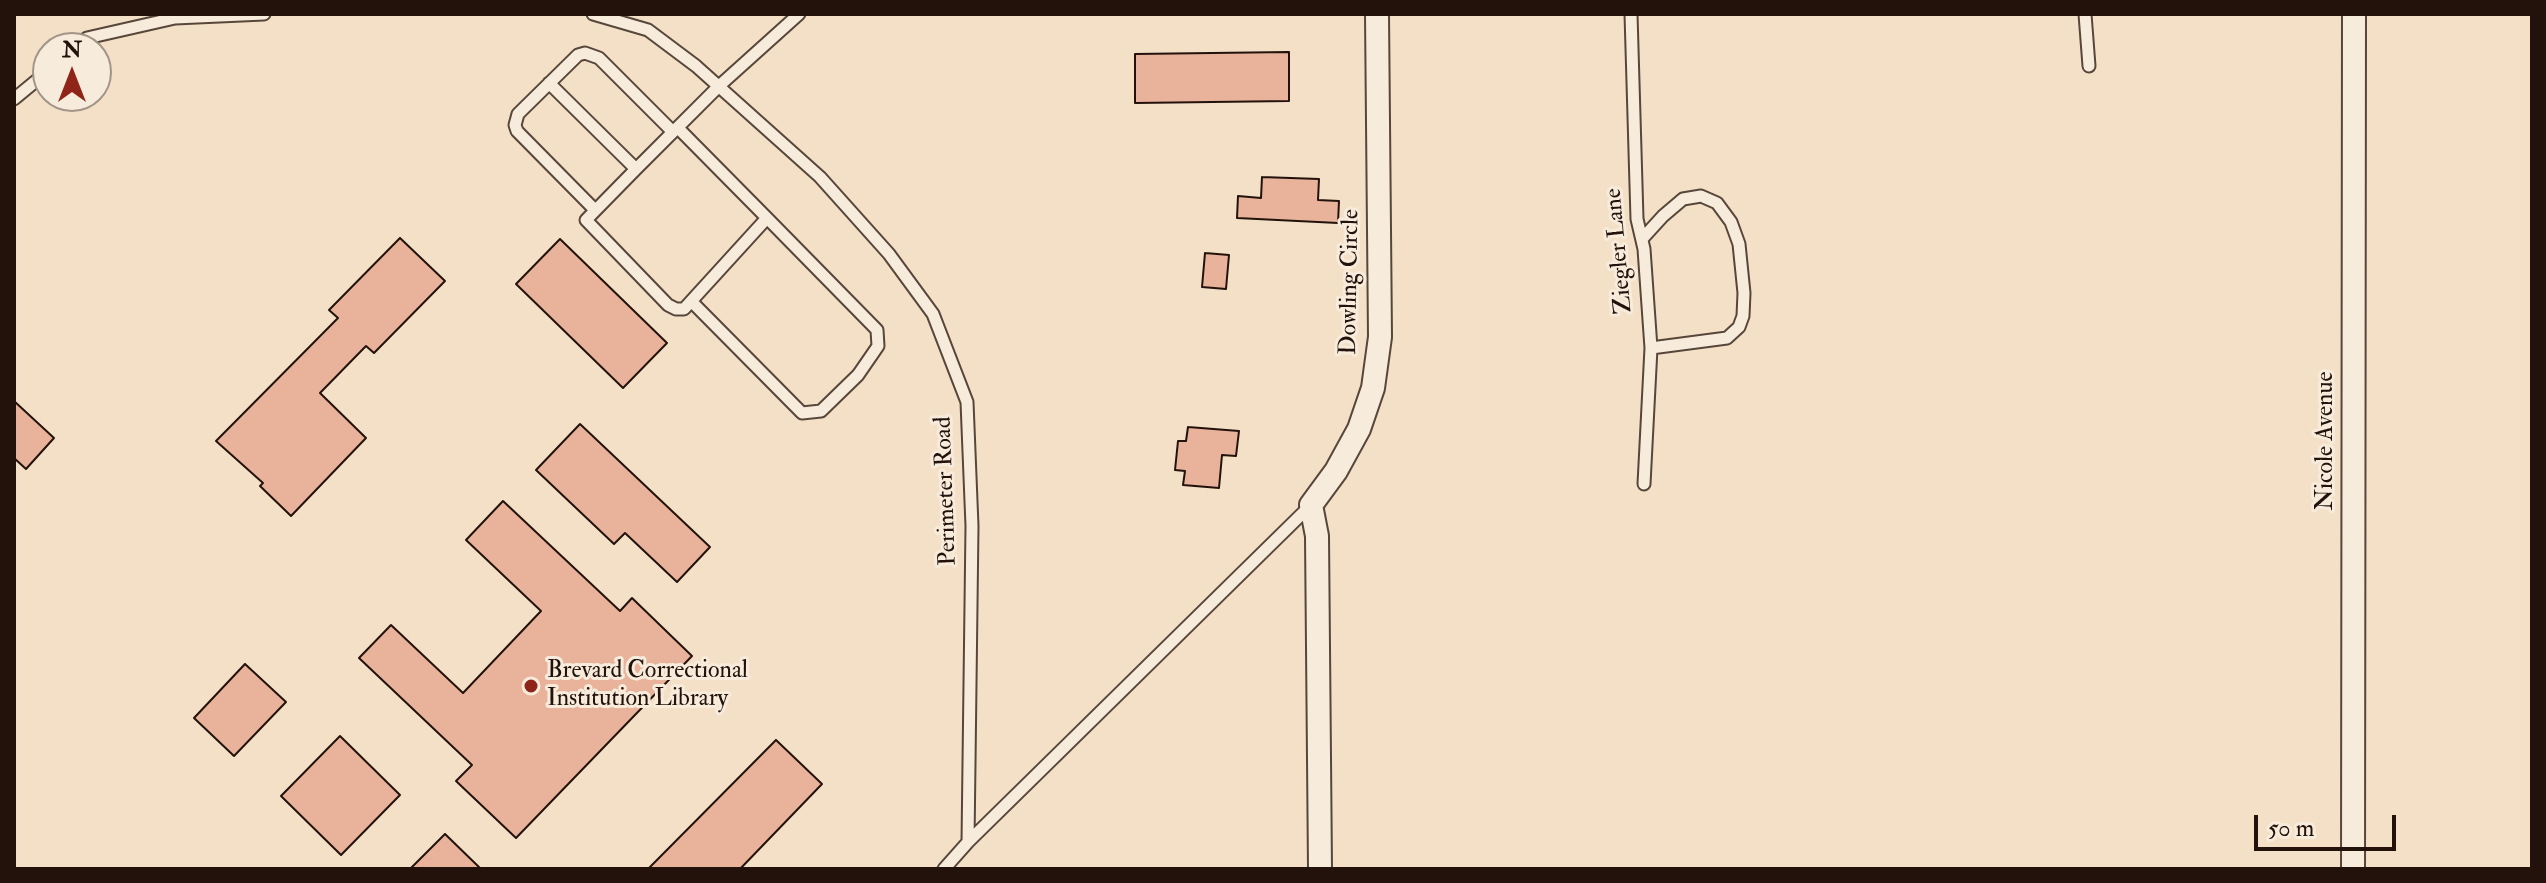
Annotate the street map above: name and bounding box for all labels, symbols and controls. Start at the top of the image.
north arrow [32,32,112,112]
text: N [62,36,82,64]
street label: Ziegler Lane [1600,187,1640,315]
street label: Dowling Circle [1335,209,1367,355]
street label: Nicole Avenue [2313,371,2341,511]
street label: Perimeter Road [930,416,964,566]
place label: Brevard Correctional Institution Library [547,658,748,714]
marker: Brevard Correctional Institution Library [522,677,540,695]
scale bar [2258,799,2400,849]
text: 50 m [2268,813,2314,844]

